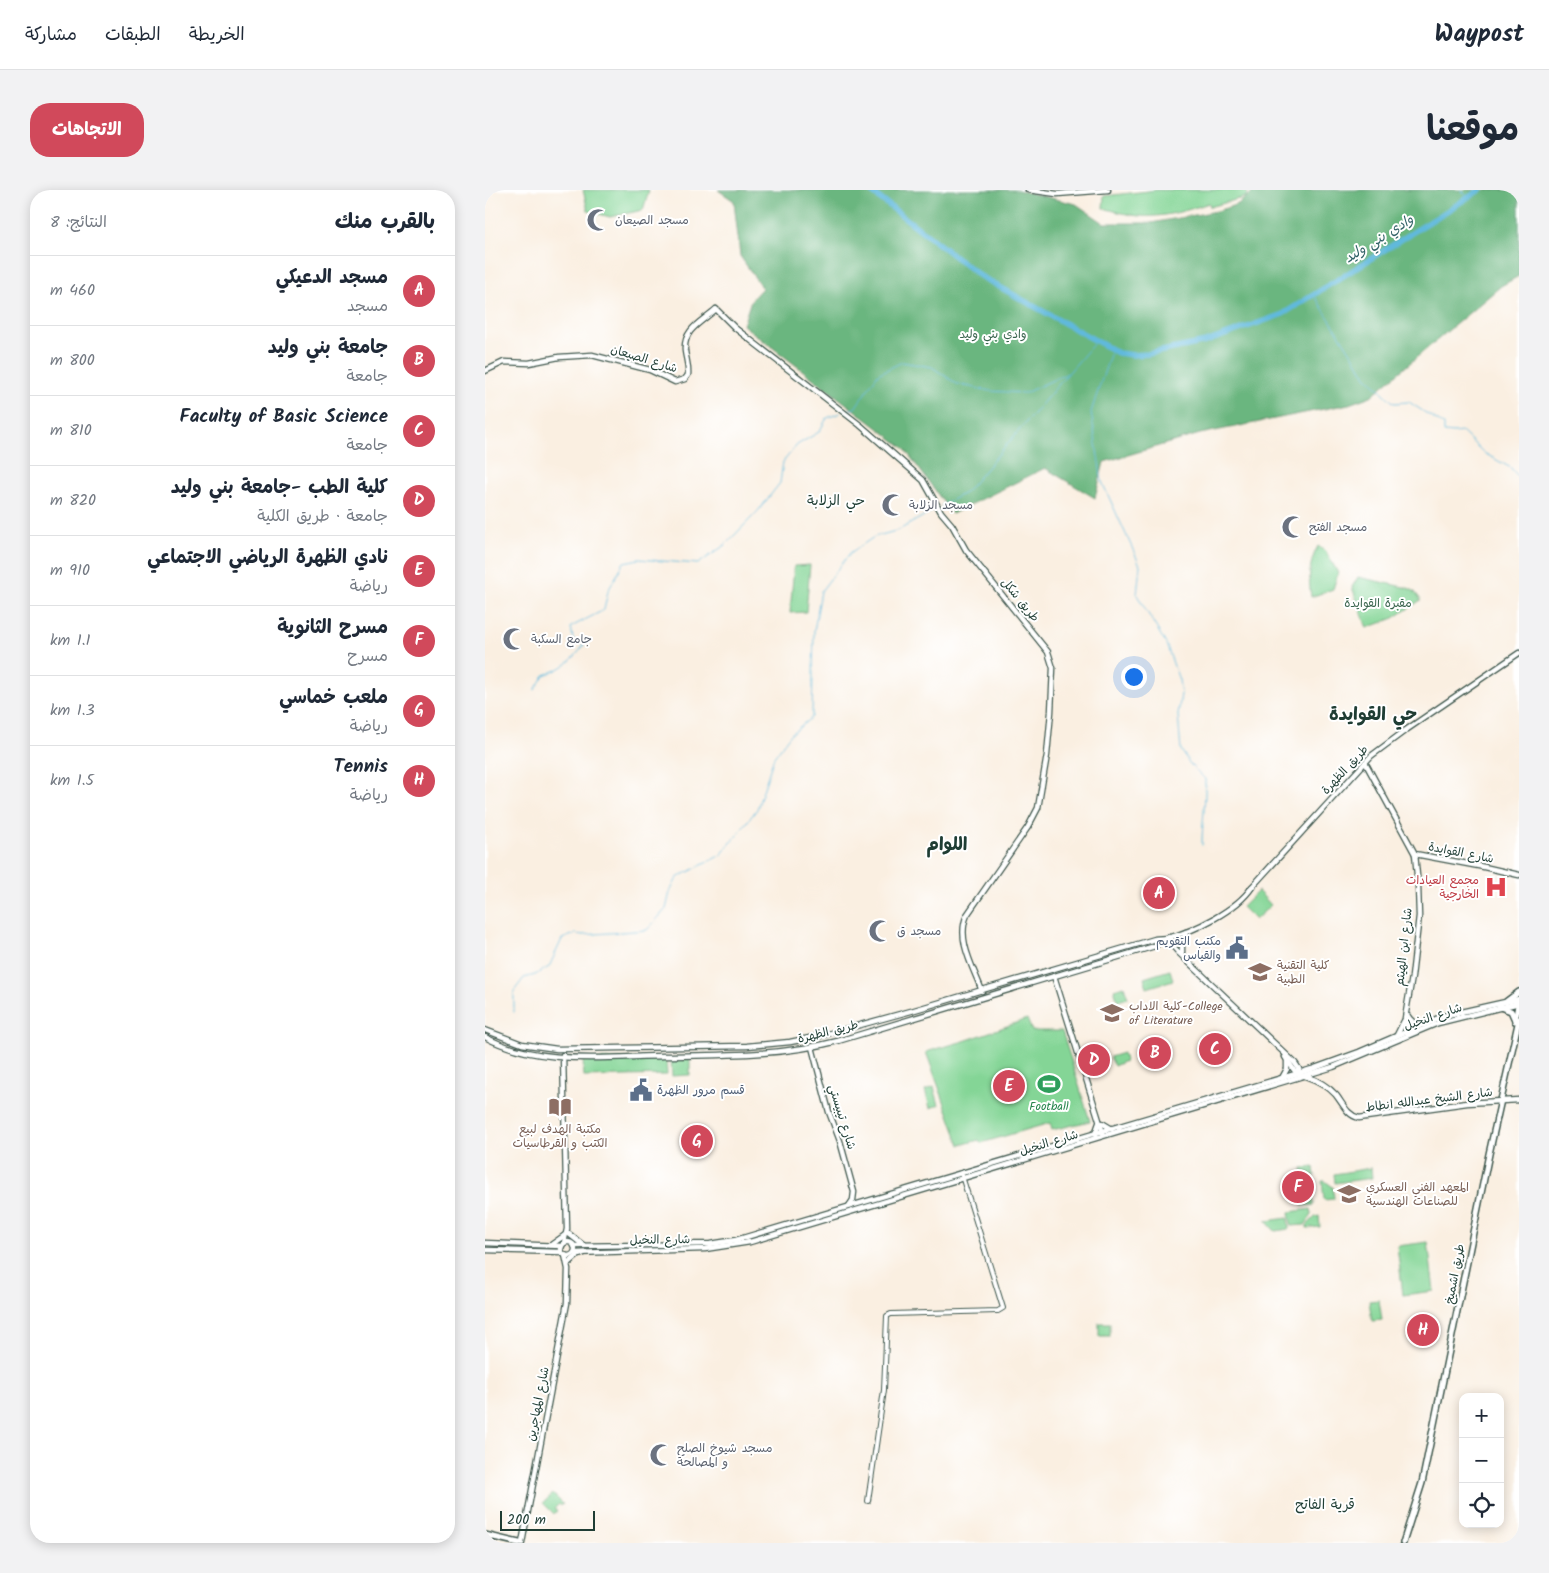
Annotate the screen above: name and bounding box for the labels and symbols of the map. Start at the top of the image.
mosque icon: مسجد الصيعان [585,207,611,233]
water label: وادي بني وليد [1340,209,1419,270]
place label: مسجد الصيعان [615,211,689,230]
park label: وادي بني وليد [959,325,1027,345]
street label: شارع الصيعان [608,340,680,378]
district label: حي الزلابة [807,490,865,513]
mosque icon: مسجد الزلابة [880,492,906,518]
place label: مسجد الزلابة [909,496,973,515]
mosque icon: مسجد الفتح [1280,514,1306,540]
place label: مسجد الفتح [1309,518,1367,537]
street label: طريق شكل [996,574,1044,626]
park label: مقبرة القوايدة [1344,594,1412,613]
mosque icon: جامع السكبة [501,626,527,652]
place label: جامع السكبة [531,630,592,649]
your location [1121,664,1147,690]
district label: حي القوايدة [1329,701,1417,730]
street label: طريق الظهرة [1317,741,1373,799]
district label: اللوام [927,831,967,860]
street label: شارع القوايدة [1427,837,1495,869]
place label: مجمع العيادات الخارجية [1406,871,1479,904]
pin: A [1143,874,1175,912]
hospital icon: مجمع العيادات الخارجية [1483,874,1509,900]
street label: شارع ابن الهيثم [1390,907,1418,987]
mosque icon: مسجد ق [867,918,893,944]
place label: مسجد ق [897,922,941,941]
place label: مكتب التقويم والقياس [1156,932,1221,965]
public building icon: مكتب التقويم والقياس [1224,935,1250,961]
place label: كلية التقنية الطبية [1277,956,1329,989]
school or university icon: كلية التقنية الطبية [1247,959,1273,985]
place label: كلية الاداب-College of Literature [1129,997,1223,1030]
street label: شارع النخيل [1401,998,1465,1036]
school or university icon: كلية الاداب-College of Literature [1099,1000,1125,1026]
street label: طريق الظهرة [796,1015,860,1049]
pin: C [1199,1030,1231,1068]
pin: B [1139,1034,1171,1072]
pin: D [1078,1041,1110,1079]
pin: E [993,1067,1025,1105]
sports icon: Football [1036,1071,1062,1097]
public building icon: قسم مرور الظهرة [628,1077,654,1103]
place label: قسم مرور الظهرة [657,1081,745,1100]
street label: شارع تيبيستي [822,1082,861,1152]
street label: شارع الشيخ عبدالله انطاط [1364,1083,1494,1117]
library icon: مكتبة الهدف لبيع الكتب و القرطاسيات [547,1094,573,1120]
place label: Football [1029,1097,1069,1116]
place label: مكتبة الهدف لبيع الكتب و القرطاسيات [513,1120,607,1153]
pin: G [681,1122,713,1160]
street label: شارع النخيل [1017,1125,1081,1161]
pin: F [1282,1168,1314,1206]
place label: المعهد الفني العسكري للصناعات الهندسية [1366,1178,1469,1211]
school or university icon: المعهد الفني العسكري للصناعات الهندسية [1336,1181,1362,1207]
street label: شارع النخيل [630,1230,690,1250]
street label: طريق اشميخ [1440,1242,1470,1306]
pin: H [1407,1311,1439,1349]
street label: شارع المهاجرين [521,1365,555,1443]
place label: مسجد شيوخ الصلح و المصالحة [677,1439,772,1472]
mosque icon: مسجد شيوخ الصلح و المصالحة [648,1442,674,1468]
district label: قرية الفاتح [1295,1494,1355,1516]
scale bar [500,1508,595,1531]

